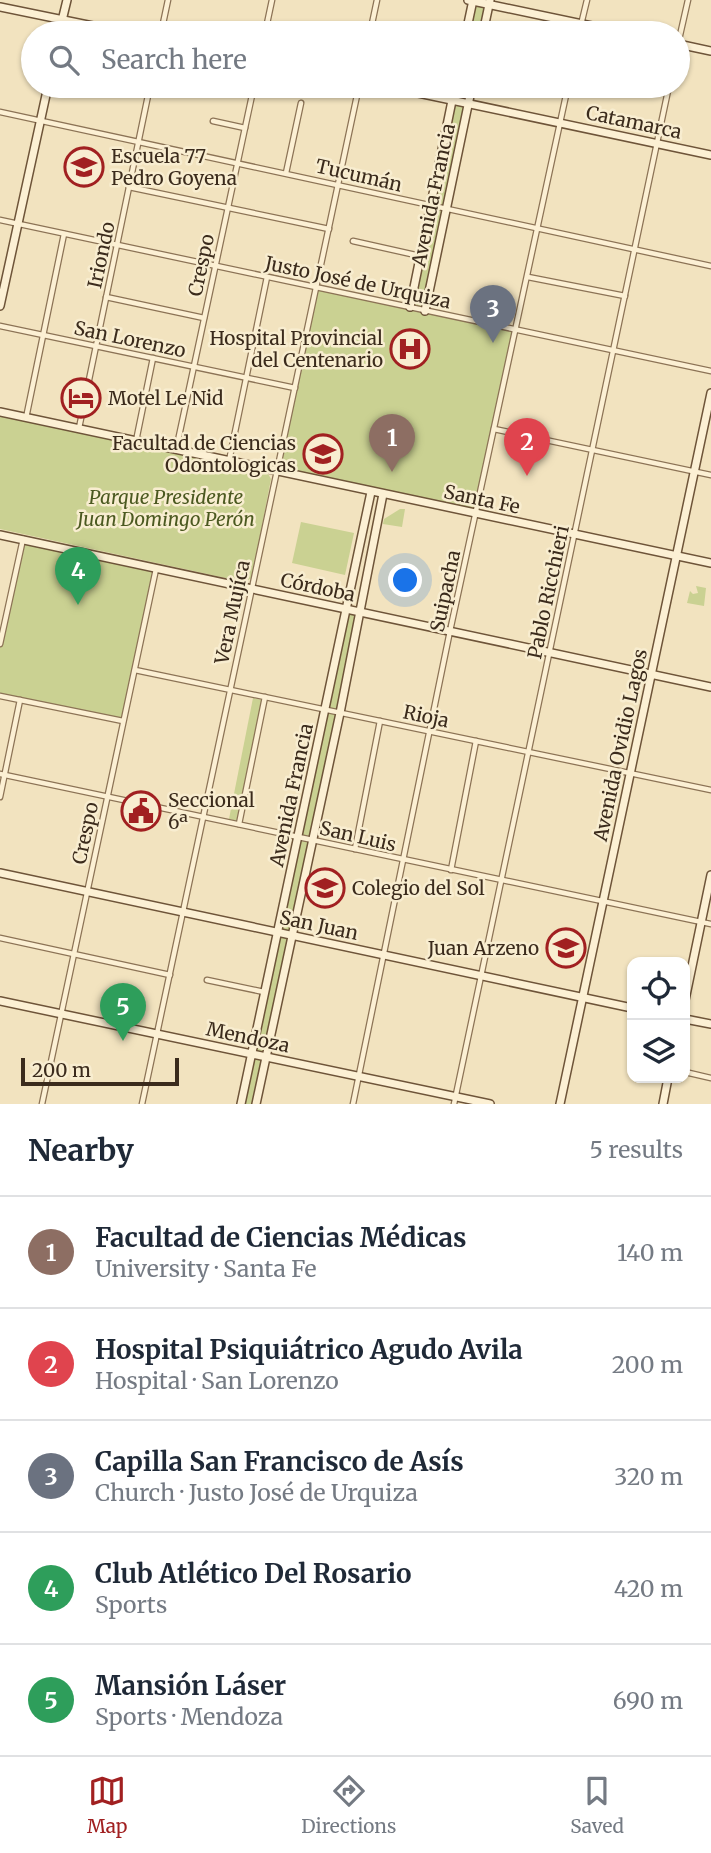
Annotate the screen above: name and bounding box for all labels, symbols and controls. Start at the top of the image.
search box [21,21,690,98]
icon: search [45,41,83,79]
text: Search here [101,43,247,76]
street label: Catamarca [584,100,684,144]
street label: Avenida Francia [406,121,460,270]
place label: Escuela 77 Pedro Goyena [111,144,237,190]
school or university icon: Escuela 77 Pedro Goyena [63,146,105,188]
street label: Tucumán [313,153,405,197]
street label: Iriondo [82,219,120,291]
street label: Crespo [183,232,219,298]
street label: Justo José de Urquiza [262,250,453,313]
pin: 3 [470,285,516,343]
street label: San Lorenzo [72,315,188,363]
place label: Hospital Provincial del Centenario [209,326,383,372]
hospital icon: Hospital Provincial del Centenario [389,328,431,370]
hotel icon: Motel Le Nid [60,377,102,419]
place label: Motel Le Nid [108,386,224,410]
pin: 1 [369,414,415,472]
pin: 2 [504,418,550,476]
place label: Facultad de Ciencias Odontologicas [112,431,296,477]
school or university icon: Facultad de Ciencias Odontologicas [302,433,344,475]
street label: Santa Fe [442,479,522,519]
park label: Parque Presidente Juan Domingo Perón [75,485,255,531]
street label: Pablo Ricchieri [522,523,574,661]
pin: 4 [55,547,101,605]
street label: Suipacha [425,548,465,634]
street label: Vera Mujíca [209,558,255,667]
your location [388,563,422,597]
street label: Córdoba [279,567,357,607]
street label: Avenida Ovidio Lagos [588,647,652,844]
street label: Rioja [401,699,451,733]
street label: Avenida Francia [264,721,318,870]
place label: Seccional 6ª [168,788,255,834]
public building icon: Seccional 6ª [120,790,162,832]
street label: Crespo [67,800,103,866]
street label: San Luis [317,816,399,856]
school or university icon: Colegio del Sol [304,867,346,909]
place label: Colegio del Sol [352,876,485,900]
street label: San Juan [277,905,361,945]
school or university icon: Juan Arzeno [545,927,587,969]
place label: Juan Arzeno [427,936,539,960]
map controls [627,957,690,1083]
button: locate [627,957,690,1020]
pin: 5 [100,983,146,1041]
street label: Mendoza [204,1016,292,1058]
button: layers [627,1020,690,1083]
scale bar [21,1055,178,1087]
text: 200 m [32,1058,91,1082]
text: Nearby [28,1131,134,1169]
text: 5 results [589,1135,683,1164]
text: Facultad de Ciencias Médicas [95,1221,466,1254]
text: 1 [46,1238,56,1267]
text: 140 m [617,1238,683,1267]
text: University · Santa Fe [95,1254,316,1283]
text: Hospital Psiquiátrico Agudo Avila [95,1333,523,1366]
text: 2 [44,1350,58,1379]
text: 200 m [612,1350,683,1379]
text: Hospital · San Lorenzo [95,1366,339,1395]
text: Capilla San Francisco de Asís [95,1445,464,1478]
text: 3 [44,1462,58,1491]
text: 320 m [614,1462,683,1491]
text: Church · Justo José de Urquiza [95,1478,418,1507]
text: Club Atlético Del Rosario [95,1557,412,1590]
text: 4 [44,1574,58,1603]
text: 420 m [614,1574,683,1603]
text: Sports [95,1590,167,1619]
text: Mansión Láser [95,1669,286,1702]
text: 5 [44,1686,58,1715]
text: 690 m [613,1686,683,1715]
text: Sports · Mendoza [95,1702,283,1731]
tab: Map [87,1772,127,1838]
tab: Directions [301,1772,396,1838]
tab: Saved [570,1772,624,1838]

